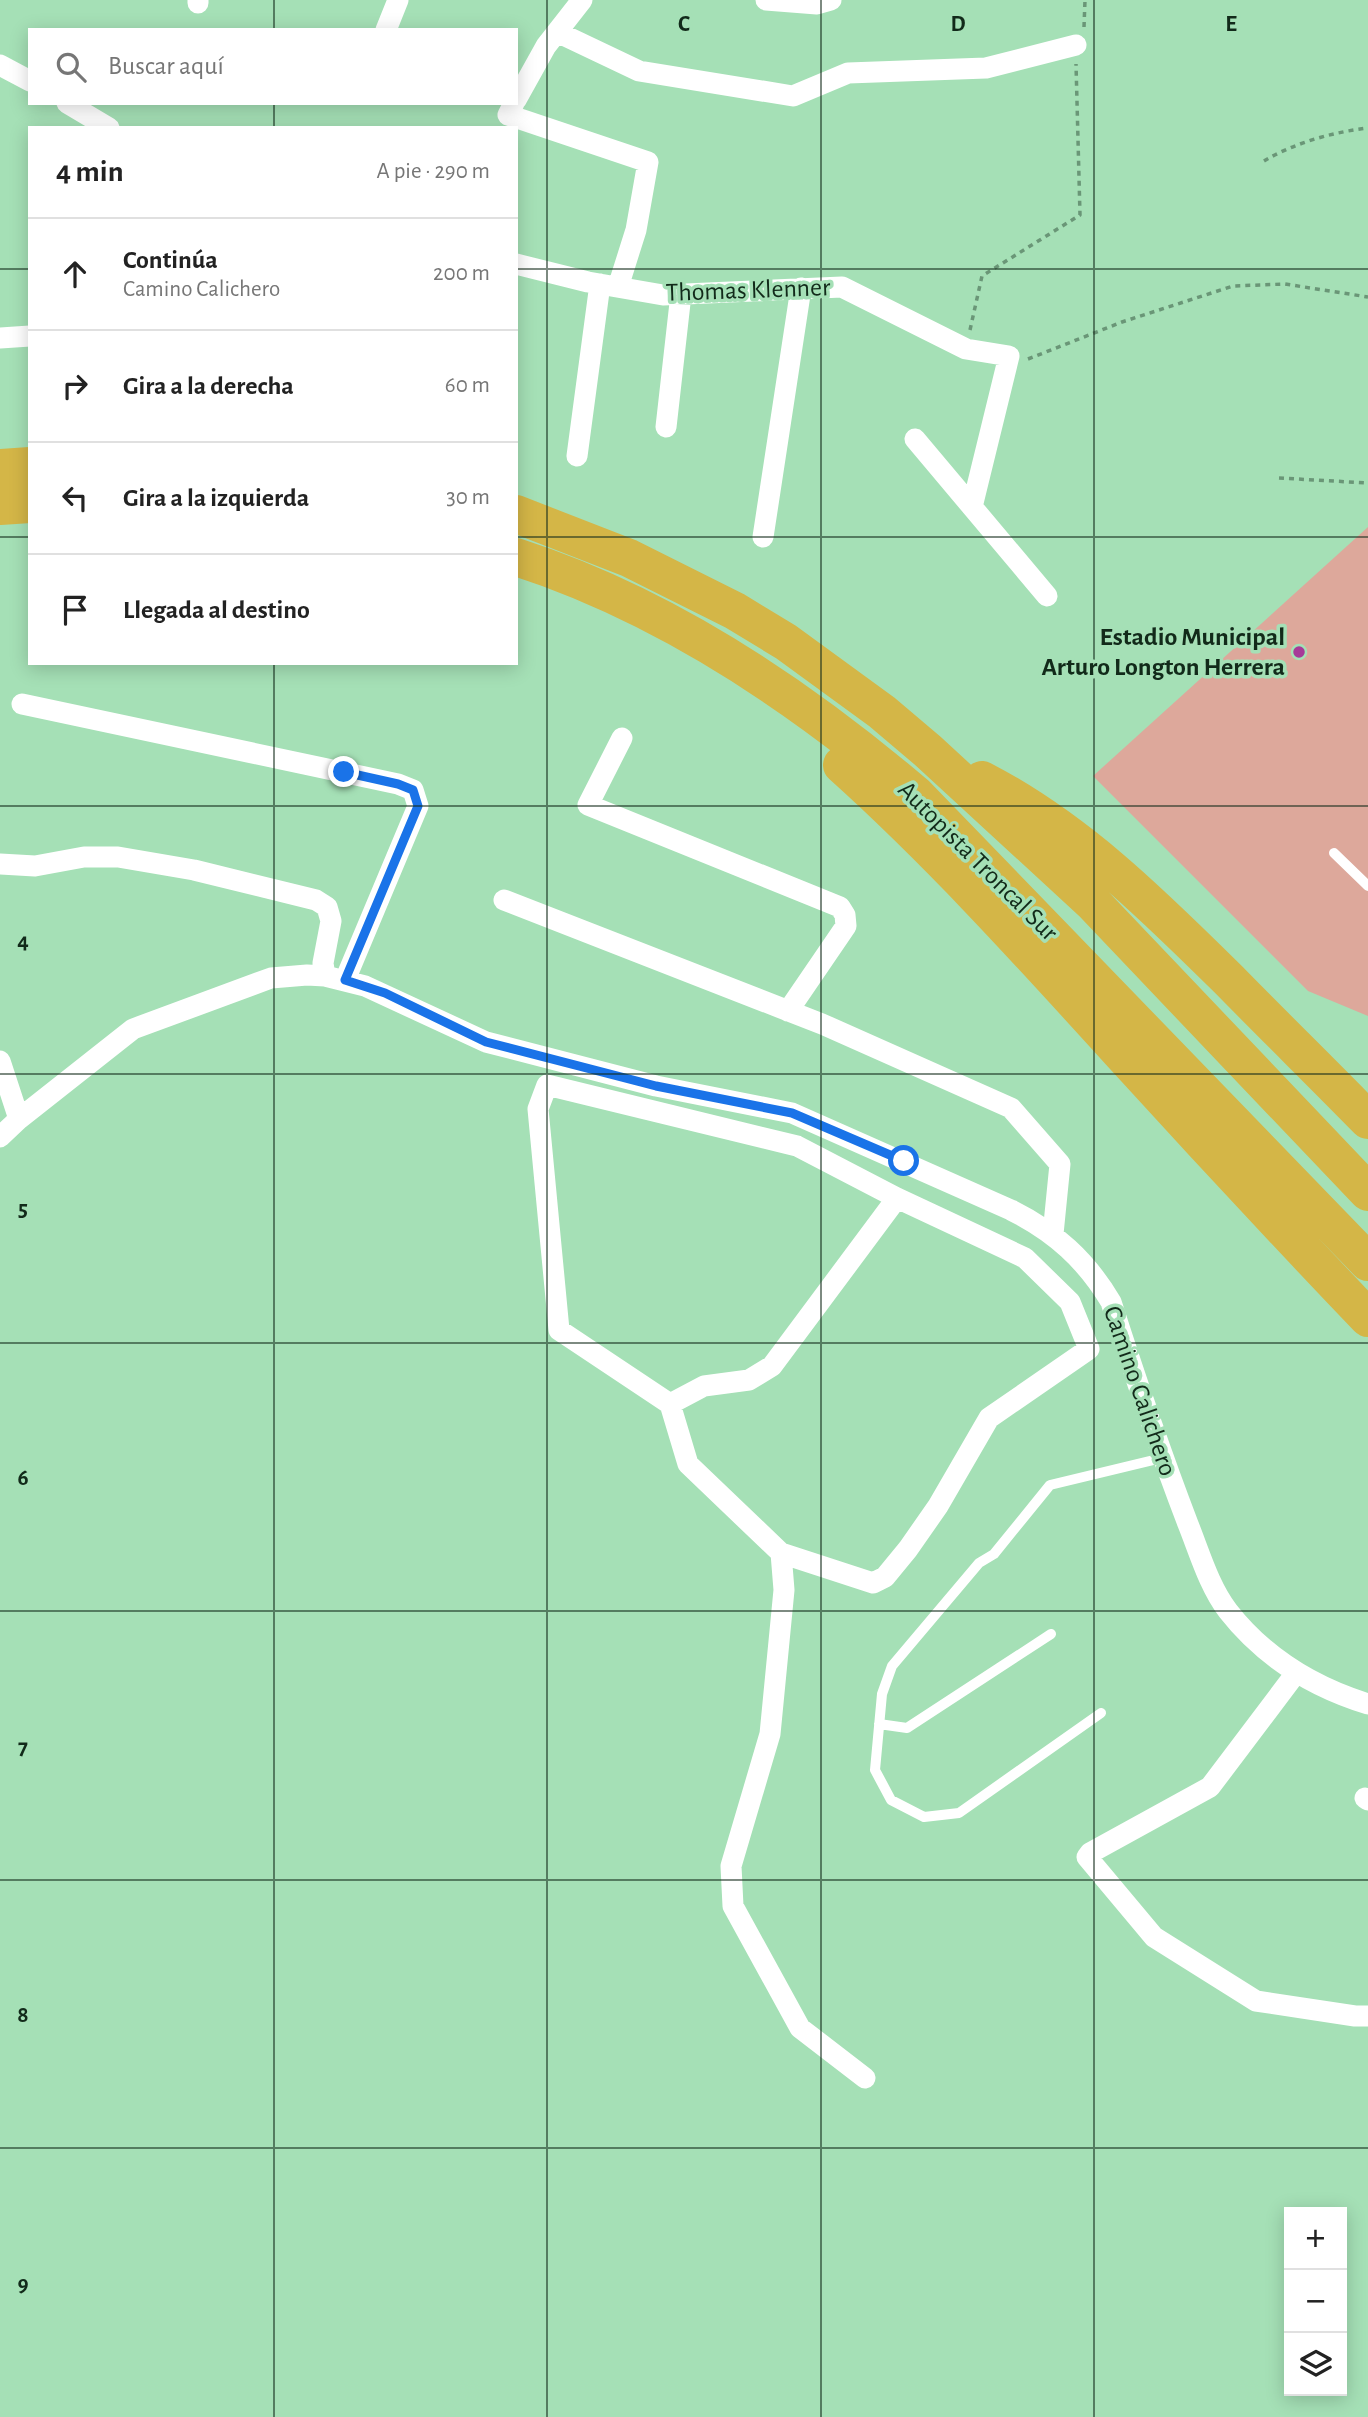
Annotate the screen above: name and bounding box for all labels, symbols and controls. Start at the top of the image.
text: C [678,13,690,36]
text: D [950,13,966,36]
text: E [1225,13,1237,36]
search box [28,28,518,105]
icon: search [52,48,90,86]
text: Buscar aquí [108,53,224,79]
text: 4 min [56,157,124,187]
text: A pie · 290 m [377,160,490,183]
text: Continúa [123,247,218,273]
icon: ahead [56,255,94,293]
text: 200 m [433,262,490,285]
street label: Thomas Klenner [665,274,831,306]
text: Camino Calichero [123,278,280,301]
icon: right [56,367,94,405]
text: Gira a la derecha [123,373,294,399]
text: 60 m [445,374,490,397]
icon: left [56,479,94,517]
text: Gira a la izquierda [123,485,309,511]
text: 30 m [446,486,490,509]
icon: arrive [56,591,94,629]
text: Llegada al destino [123,597,310,623]
place label: Estadio Municipal Arturo Longton Herrera [1041,624,1285,680]
marker: Estadio Municipal Arturo Longton Herrera [1291,644,1307,660]
route end [328,756,359,787]
street label: Autopista Troncal Sur [893,776,1063,946]
text: 4 [17,930,29,953]
route start [888,1145,919,1176]
text: 5 [18,1198,28,1221]
street label: Camino Calichero [1099,1303,1181,1479]
text: 6 [17,1467,29,1490]
text: 7 [18,1736,28,1759]
text: 8 [17,2004,29,2027]
map controls [1284,2207,1347,2396]
button: + [1284,2207,1347,2270]
button: − [1284,2270,1347,2333]
text: 9 [17,2273,29,2296]
button: layers [1284,2333,1347,2396]

